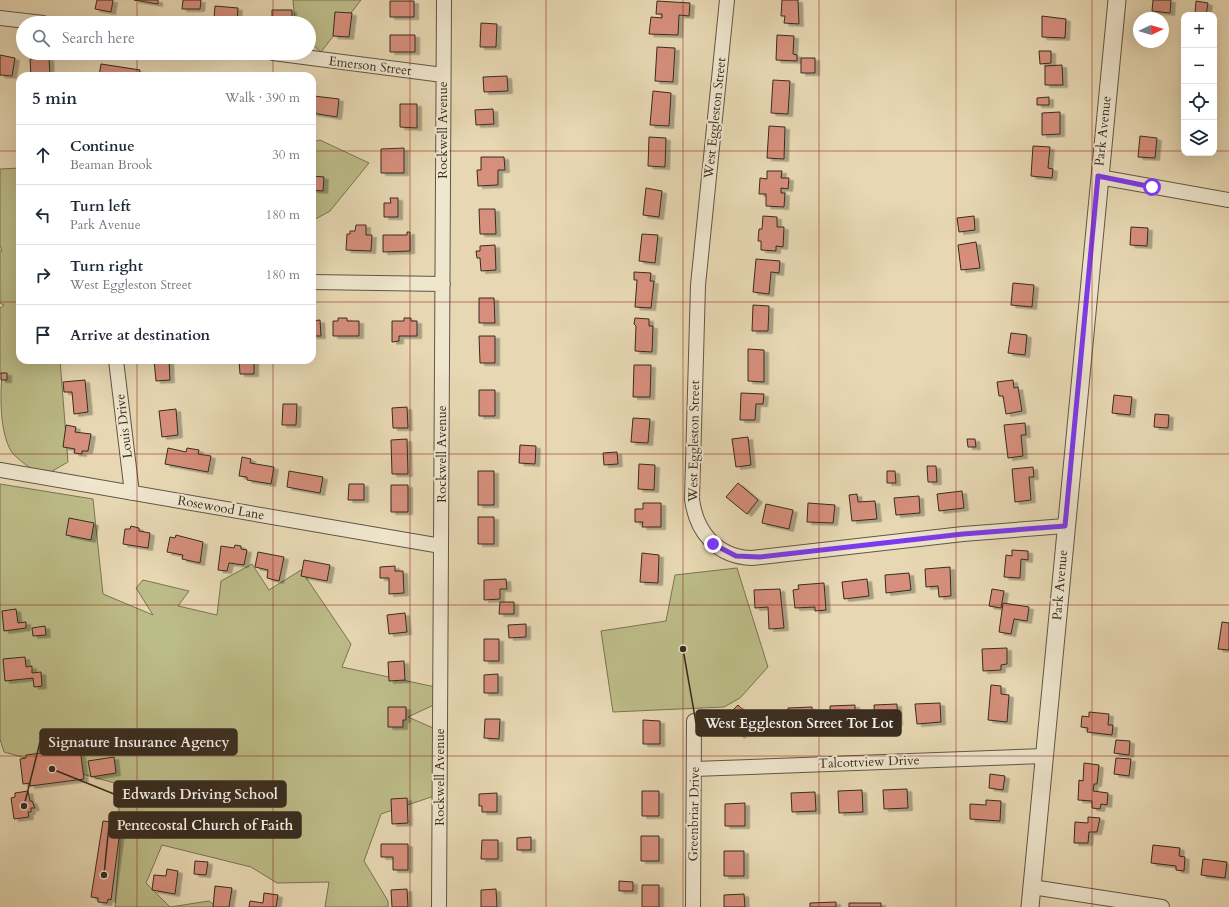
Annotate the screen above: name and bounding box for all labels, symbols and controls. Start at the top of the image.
north arrow [1133,12,1169,48]
map controls [1181,12,1217,156]
button: + [1181,12,1217,48]
search box [16,16,316,60]
icon: search [30,27,52,49]
text: Search here [62,28,135,48]
button: − [1181,48,1217,84]
street label: Emerson Street [328,52,412,80]
street label: West Eggleston Street [700,57,730,180]
street label: Rockwell Avenue [434,81,452,179]
button: locate [1181,84,1217,120]
text: 5 min [32,87,77,110]
text: Walk · 390 m [225,89,300,107]
street label: Park Avenue [1090,95,1116,167]
button: layers [1181,120,1217,156]
text: Continue [70,136,135,156]
icon: ahead [32,144,54,166]
text: 30 m [272,146,300,164]
text: Beaman Brook [70,156,152,174]
route start [1143,178,1161,196]
text: Turn left [70,196,131,216]
icon: left [32,204,54,226]
text: 180 m [266,206,300,224]
text: Park Avenue [70,216,141,234]
text: Turn right [70,256,143,276]
icon: right [32,264,54,286]
text: 180 m [266,266,300,284]
text: West Eggleston Street [70,276,192,294]
icon: arrive [32,324,54,346]
text: Arrive at destination [70,325,210,345]
street label: West Eggleston Street [684,380,704,503]
street label: Louis Drive [111,393,137,459]
street label: Rockwell Avenue [433,405,451,503]
street label: Rosewood Lane [176,492,266,525]
route end [704,535,722,553]
street label: Park Avenue [1048,549,1072,621]
callout: West Eggleston Street Tot Lot [696,710,901,736]
text: West Eggleston Street Tot Lot [703,714,894,733]
street label: Rockwell Avenue [431,728,449,826]
callout: Signature Insurance Agency [40,729,237,755]
text: Signature Insurance Agency [49,733,229,752]
street label: Talcottview Drive [818,751,920,773]
street label: Greenbriar Drive [684,766,704,862]
callout: Edwards Driving School [114,781,286,807]
text: Edwards Driving School [122,785,278,804]
callout: Pentecostal Church of Faith [109,812,301,838]
text: Pentecostal Church of Faith [117,816,293,835]

